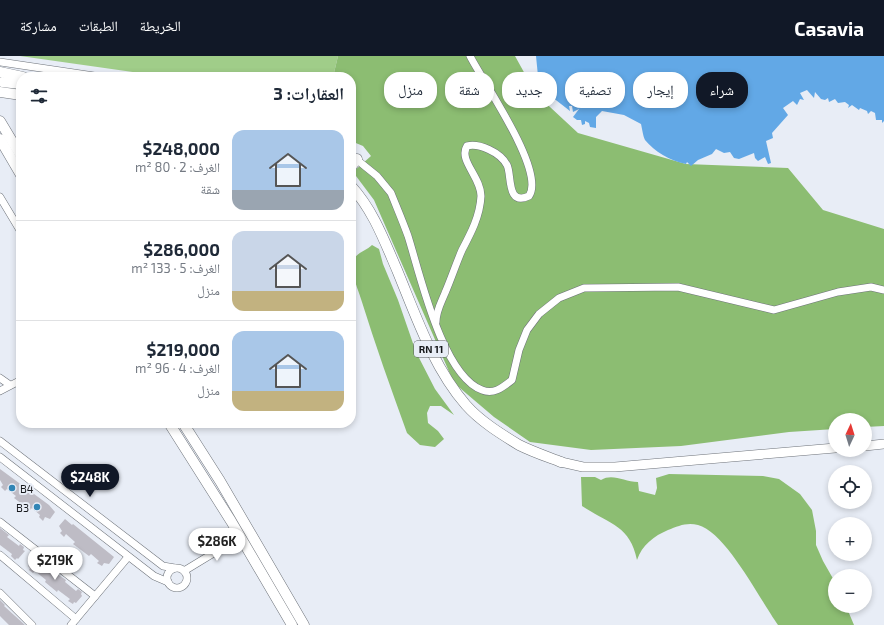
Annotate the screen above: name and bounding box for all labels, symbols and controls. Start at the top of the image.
text: مشاركة [20,17,57,34]
text: الطبقات [79,17,118,34]
text: الخريطة [140,17,181,34]
text: Casavia [794,17,864,40]
chip: منزل [384,72,437,108]
chip: شقة [445,72,494,108]
chip: جديد [502,72,557,108]
chip: تصفية [565,72,625,108]
chip: إيجار [633,72,688,108]
chip: شراء [696,72,748,108]
text: العقارات: 3 [273,83,344,103]
icon: filters [28,85,50,107]
text: $248,000 [143,138,220,158]
icon: home [264,146,312,194]
text: الغرف: 2 · 80 m² [135,159,220,175]
text: شقة [201,181,220,197]
text: $286,000 [143,239,220,259]
icon: home [264,247,312,295]
text: الغرف: 5 · 133 m² [131,260,220,276]
text: منزل [197,282,220,298]
text: $219,000 [147,339,220,359]
road number: RN 11 [414,341,448,357]
icon: home [264,347,312,395]
text: الغرف: 4 · 96 m² [135,360,220,376]
text: منزل [197,382,220,398]
north arrow [828,413,872,457]
map controls [828,413,872,613]
pin: $248K [62,464,118,498]
button: locate [828,465,872,509]
text: $248K [70,469,110,485]
place label: B4 [20,482,34,495]
marker: B4 [7,483,17,493]
place label: B3 [16,501,29,514]
marker: B3 [32,502,42,512]
button: + [828,517,872,561]
pin: $286K [189,528,245,562]
text: $286K [197,533,237,549]
pin: $219K [27,547,83,581]
text: $219K [37,552,73,568]
button: − [828,569,872,613]

